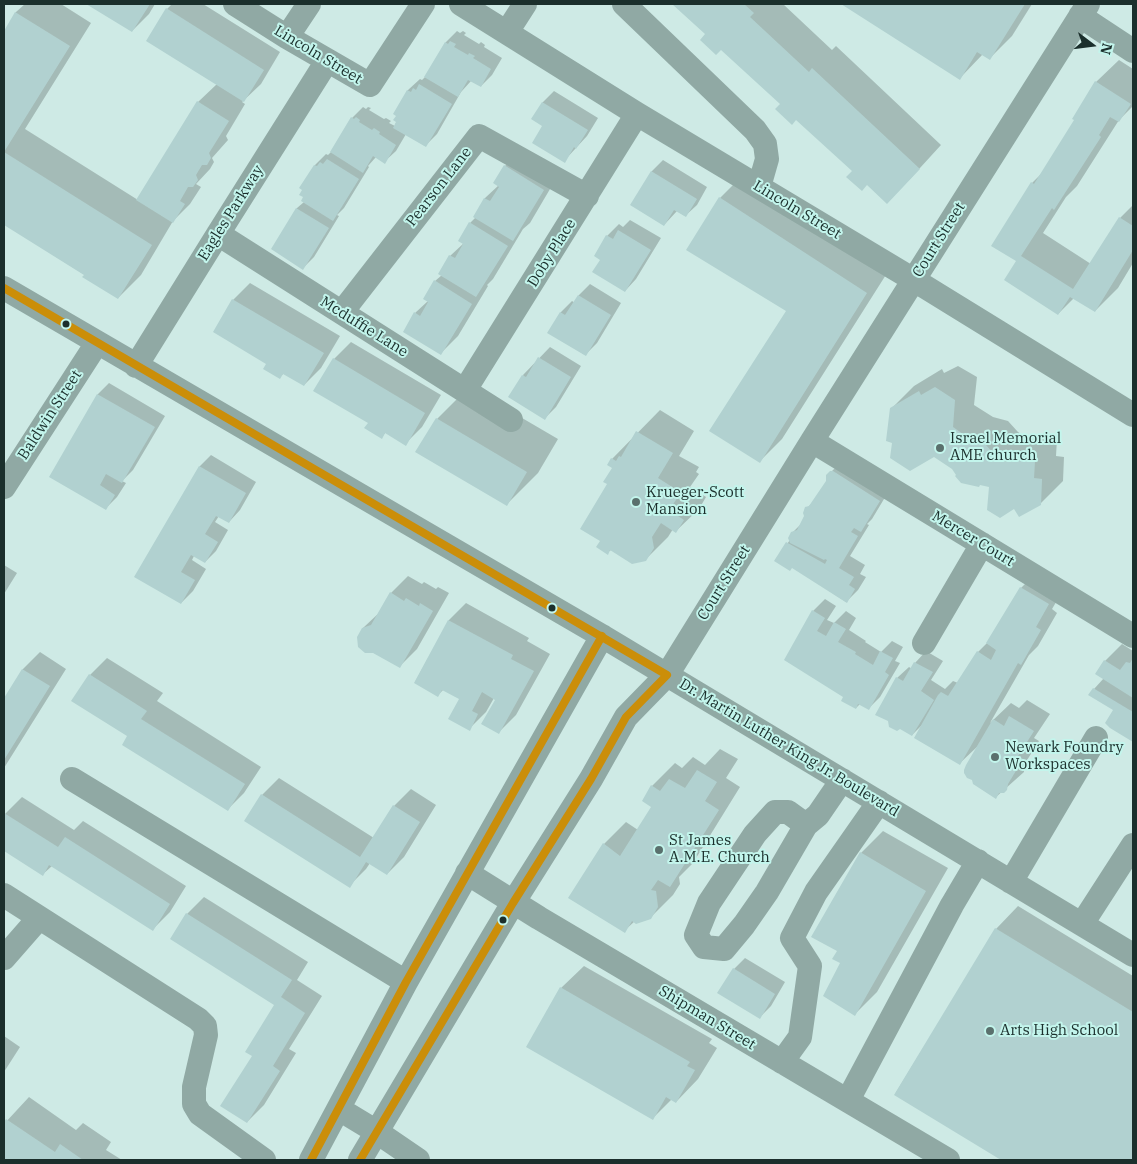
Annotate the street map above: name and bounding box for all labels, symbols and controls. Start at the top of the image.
north arrow [1067,20,1117,70]
street label: Lincoln Street [271,22,365,88]
text: N [1096,41,1117,57]
street label: Pearson Lane [402,144,476,230]
street label: Eagles Parkway [194,162,268,264]
street label: Lincoln Street [750,177,844,243]
street label: Court Street [909,199,969,281]
street label: Doby Place [524,216,580,290]
street label: Mcduffie Lane [317,293,411,361]
unlabelled marker [61,319,71,329]
street label: Baldwin Street [14,367,86,463]
place label: Israel Memorial AME church [950,430,1061,465]
marker: Israel Memorial AME church [934,442,946,454]
place label: Krueger-Scott Mansion [646,484,744,519]
marker: Krueger-Scott Mansion [630,496,642,508]
street label: Mercer Court [929,507,1017,571]
street label: Court Street [694,542,754,624]
unlabelled marker [547,603,557,613]
street label: Dr. Martin Luther King Jr. Boulevard [676,675,902,821]
place label: Newark Foundry Workspaces [1005,739,1124,774]
marker: Newark Foundry Workspaces [989,751,1001,763]
place label: St James A.M.E. Church [669,832,770,867]
marker: St James A.M.E. Church [653,844,665,856]
unlabelled marker [498,915,508,925]
street label: Shipman Street [655,982,759,1054]
place label: Arts High School [1000,1022,1118,1040]
marker: Arts High School [984,1025,996,1037]

